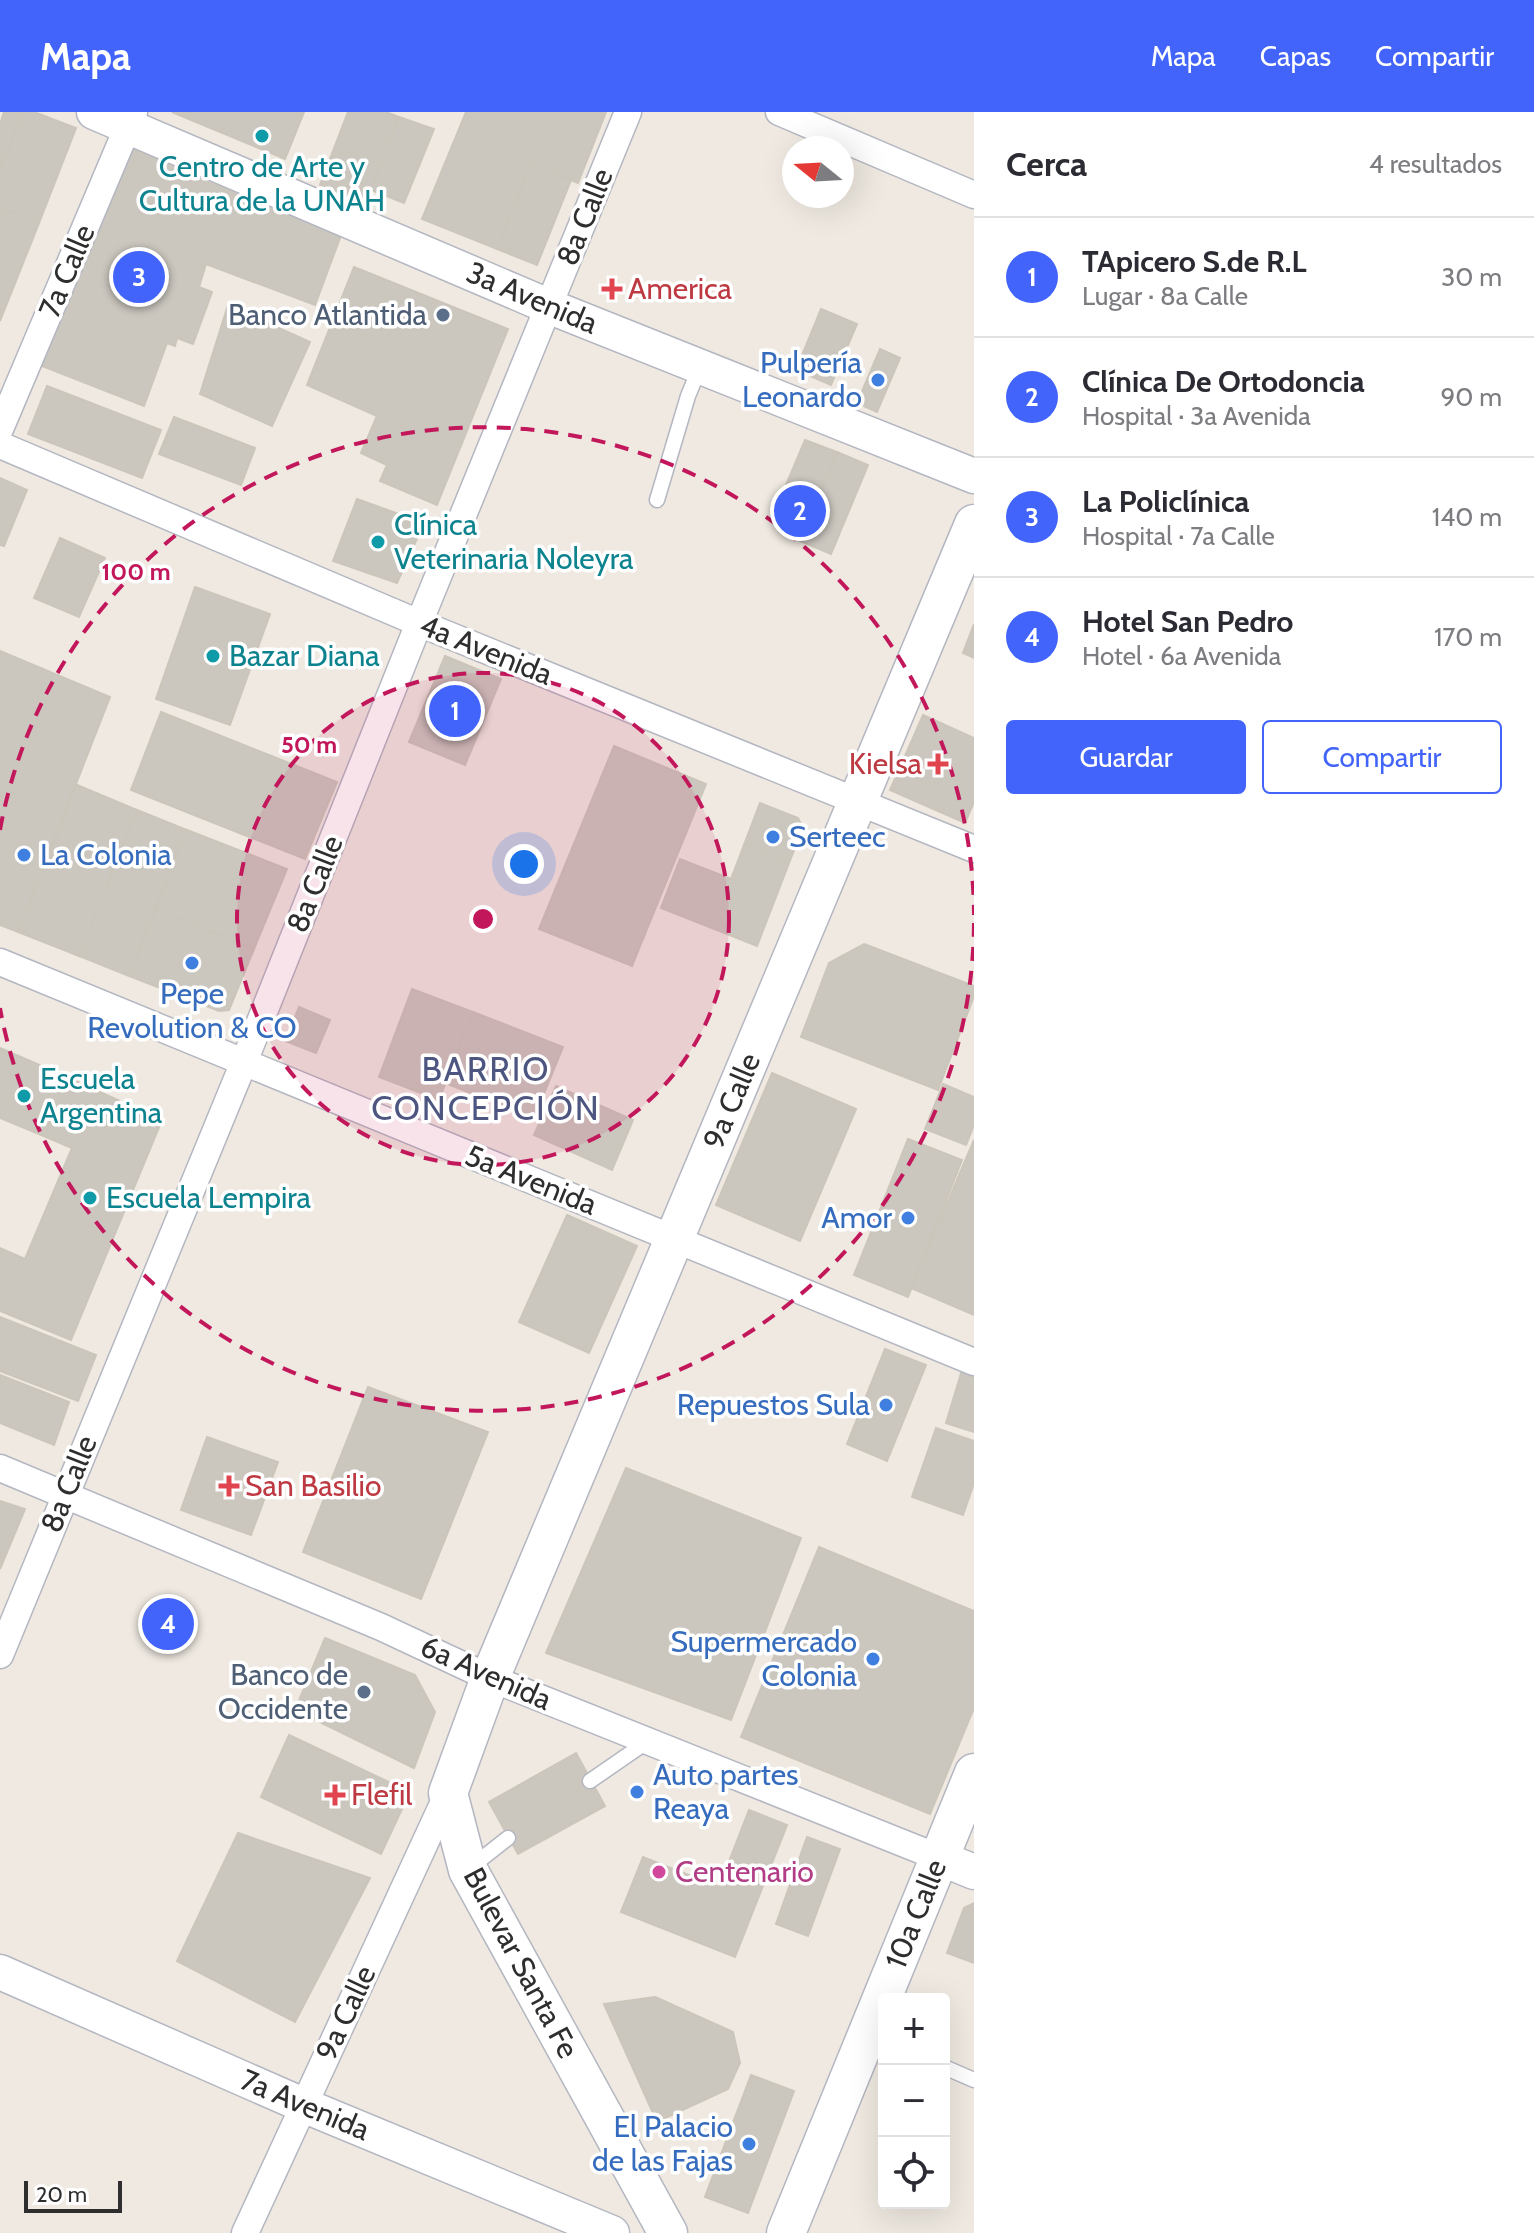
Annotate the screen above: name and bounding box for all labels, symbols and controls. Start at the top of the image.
text: Mapa [40,33,131,80]
text: Mapa [1151,39,1216,73]
text: Capas [1260,39,1331,73]
text: Compartir [1375,39,1494,73]
marker: Centro de Arte y Cultura de la UNAH [253,127,271,145]
north arrow [782,136,854,208]
text: Cerca [1006,143,1087,185]
place label: Centro de Arte y Cultura de la UNAH [139,148,385,219]
text: 4 resultados [1369,148,1502,180]
street label: 8a Calle [548,163,621,271]
street label: 7a Calle [30,219,103,323]
text: TApicero S.de R.L [1082,243,1306,280]
pin: 3 [113,247,165,307]
street label: 3a Avenida [461,253,604,342]
text: 1 [1027,261,1037,293]
text: 30 m [1441,261,1502,293]
place label: America [628,270,733,307]
marker: America [603,280,621,298]
text: Lugar · 8a Calle [1082,280,1248,312]
place label: Banco Atlantida [228,296,428,333]
marker: Banco Atlantida [434,306,452,324]
place label: Pulpería Leonardo [742,344,863,415]
text: Clínica De Ortodoncia [1082,363,1365,400]
marker: Pulpería Leonardo [869,371,887,389]
text: 2 [1025,381,1039,413]
text: 90 m [1440,381,1502,413]
text: Hospital · 3a Avenida [1082,400,1311,432]
pin: 2 [774,481,826,541]
text: La Policlínica [1082,483,1250,520]
text: 3 [1025,501,1039,533]
text: 140 m [1432,501,1502,533]
place label: Clínica Veterinaria Noleyra [394,506,634,577]
text: Hospital · 7a Calle [1082,520,1275,552]
marker: Clínica Veterinaria Noleyra [369,533,387,551]
text: 100 m [101,557,171,586]
text: Hotel San Pedro [1082,603,1293,640]
street label: 4a Avenida [414,606,559,693]
text: 4 [1024,621,1040,653]
text: 170 m [1434,621,1502,653]
place label: Bazar Diana [229,637,380,674]
text: Hotel · 6a Avenida [1082,640,1281,672]
marker: Bazar Diana [204,647,222,665]
pin: 1 [429,681,481,741]
button: Guardar [1006,720,1246,794]
button: Compartir [1262,720,1502,794]
text: 50 m [281,730,337,759]
place label: Kielsa [849,745,923,782]
marker: Kielsa [929,755,947,773]
place label: Serteec [789,818,886,855]
marker: Serteec [764,828,782,846]
street label: 8a Calle [278,830,351,938]
place label: La Colonia [40,836,172,873]
your location [504,844,544,884]
marker: La Colonia [15,846,33,864]
centre of rings [469,905,497,933]
marker: Pepe Revolution & CO [183,954,201,972]
place label: Pepe Revolution & CO [87,975,297,1046]
street label: 9a Calle [695,1047,768,1154]
district label: BARRIO CONCEPCIÓN [371,1048,601,1129]
place label: Escuela Argentina [40,1060,163,1131]
marker: Escuela Argentina [15,1087,33,1105]
street label: 5a Avenida [460,1136,603,1223]
place label: Escuela Lempira [106,1179,312,1216]
marker: Escuela Lempira [81,1189,99,1207]
place label: Amor [821,1199,893,1236]
marker: Amor [899,1209,917,1227]
place label: Repuestos Sula [677,1386,871,1423]
marker: Repuestos Sula [877,1396,895,1414]
street label: 8a Calle [32,1430,105,1538]
place label: San Basilio [245,1467,381,1504]
marker: San Basilio [220,1477,238,1495]
pin: 4 [142,1594,194,1654]
place label: Supermercado Colonia [670,1623,858,1694]
street label: 6a Avenida [415,1627,558,1718]
marker: Supermercado Colonia [864,1650,882,1668]
place label: Banco de Occidente [218,1656,348,1727]
marker: Banco de Occidente [355,1683,373,1701]
place label: Auto partes Reaya [653,1756,798,1827]
place label: Flefil [351,1776,412,1813]
marker: Auto partes Reaya [628,1783,646,1801]
marker: Flefil [326,1786,344,1804]
place label: Centenario [675,1853,814,1890]
street label: 10a Calle [877,1854,954,1974]
street label: Bulevar Santa Fe [456,1861,587,2064]
marker: Centenario [650,1863,668,1881]
street label: 9a Calle [308,1959,384,2066]
map controls [878,1993,950,2209]
button: + [878,1993,950,2065]
street label: 7a Avenida [235,2061,376,2149]
button: − [878,2065,950,2137]
place label: El Palacio de las Fajas [592,2108,733,2179]
marker: El Palacio de las Fajas [740,2135,758,2153]
button: locate [878,2137,950,2209]
scale bar [24,2177,122,2213]
text: 20 m [36,2181,87,2208]

